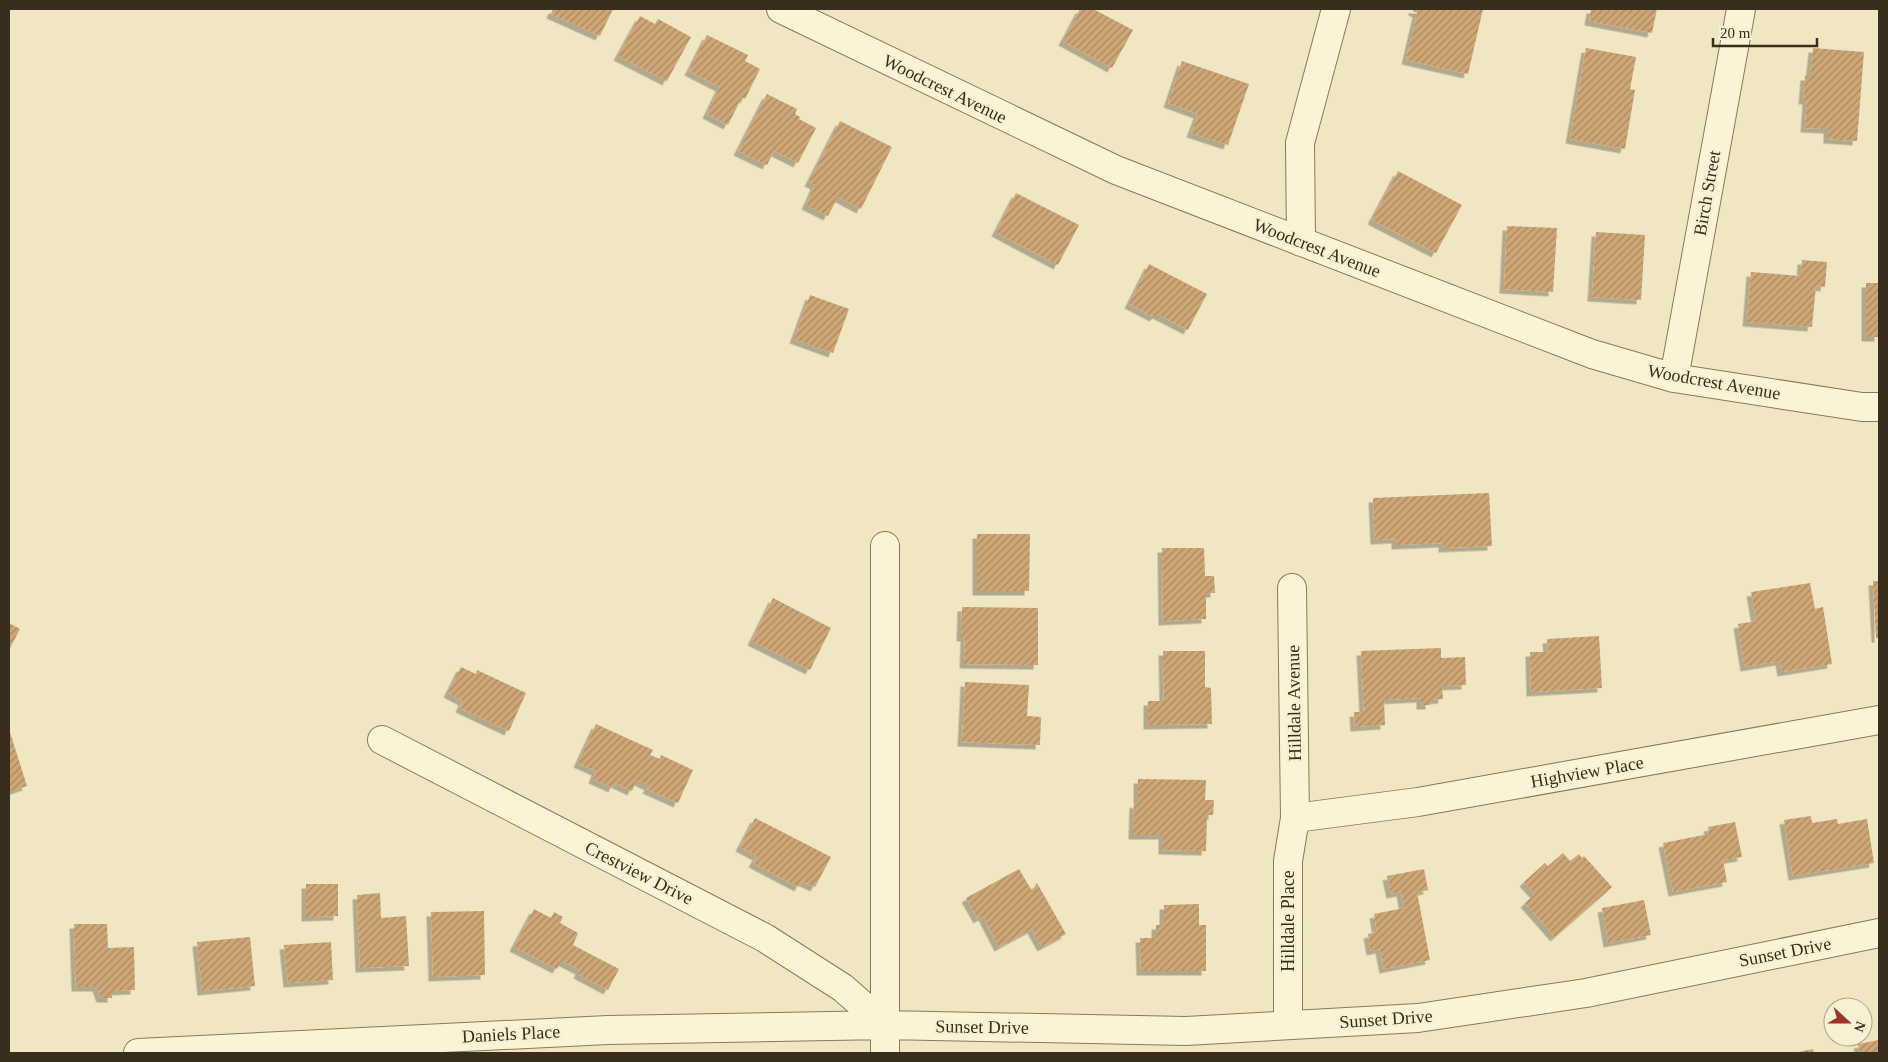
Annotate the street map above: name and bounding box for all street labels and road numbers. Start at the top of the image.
street label: Woodcrest Avenue [880,50,1010,128]
street label: Birch Street [1690,149,1724,237]
street label: Woodcrest Avenue [1251,215,1383,281]
street label: Woodcrest Avenue [1646,360,1782,404]
street label: Hilldale Avenue [1283,645,1305,761]
street label: Highview Place [1529,752,1645,792]
street label: Crestview Drive [582,837,696,909]
street label: Hilldale Place [1278,870,1298,972]
street label: Sunset Drive [1737,933,1833,971]
street label: Sunset Drive [1339,1006,1433,1032]
street label: Sunset Drive [935,1016,1029,1038]
street label: Daniels Place [461,1021,561,1047]

